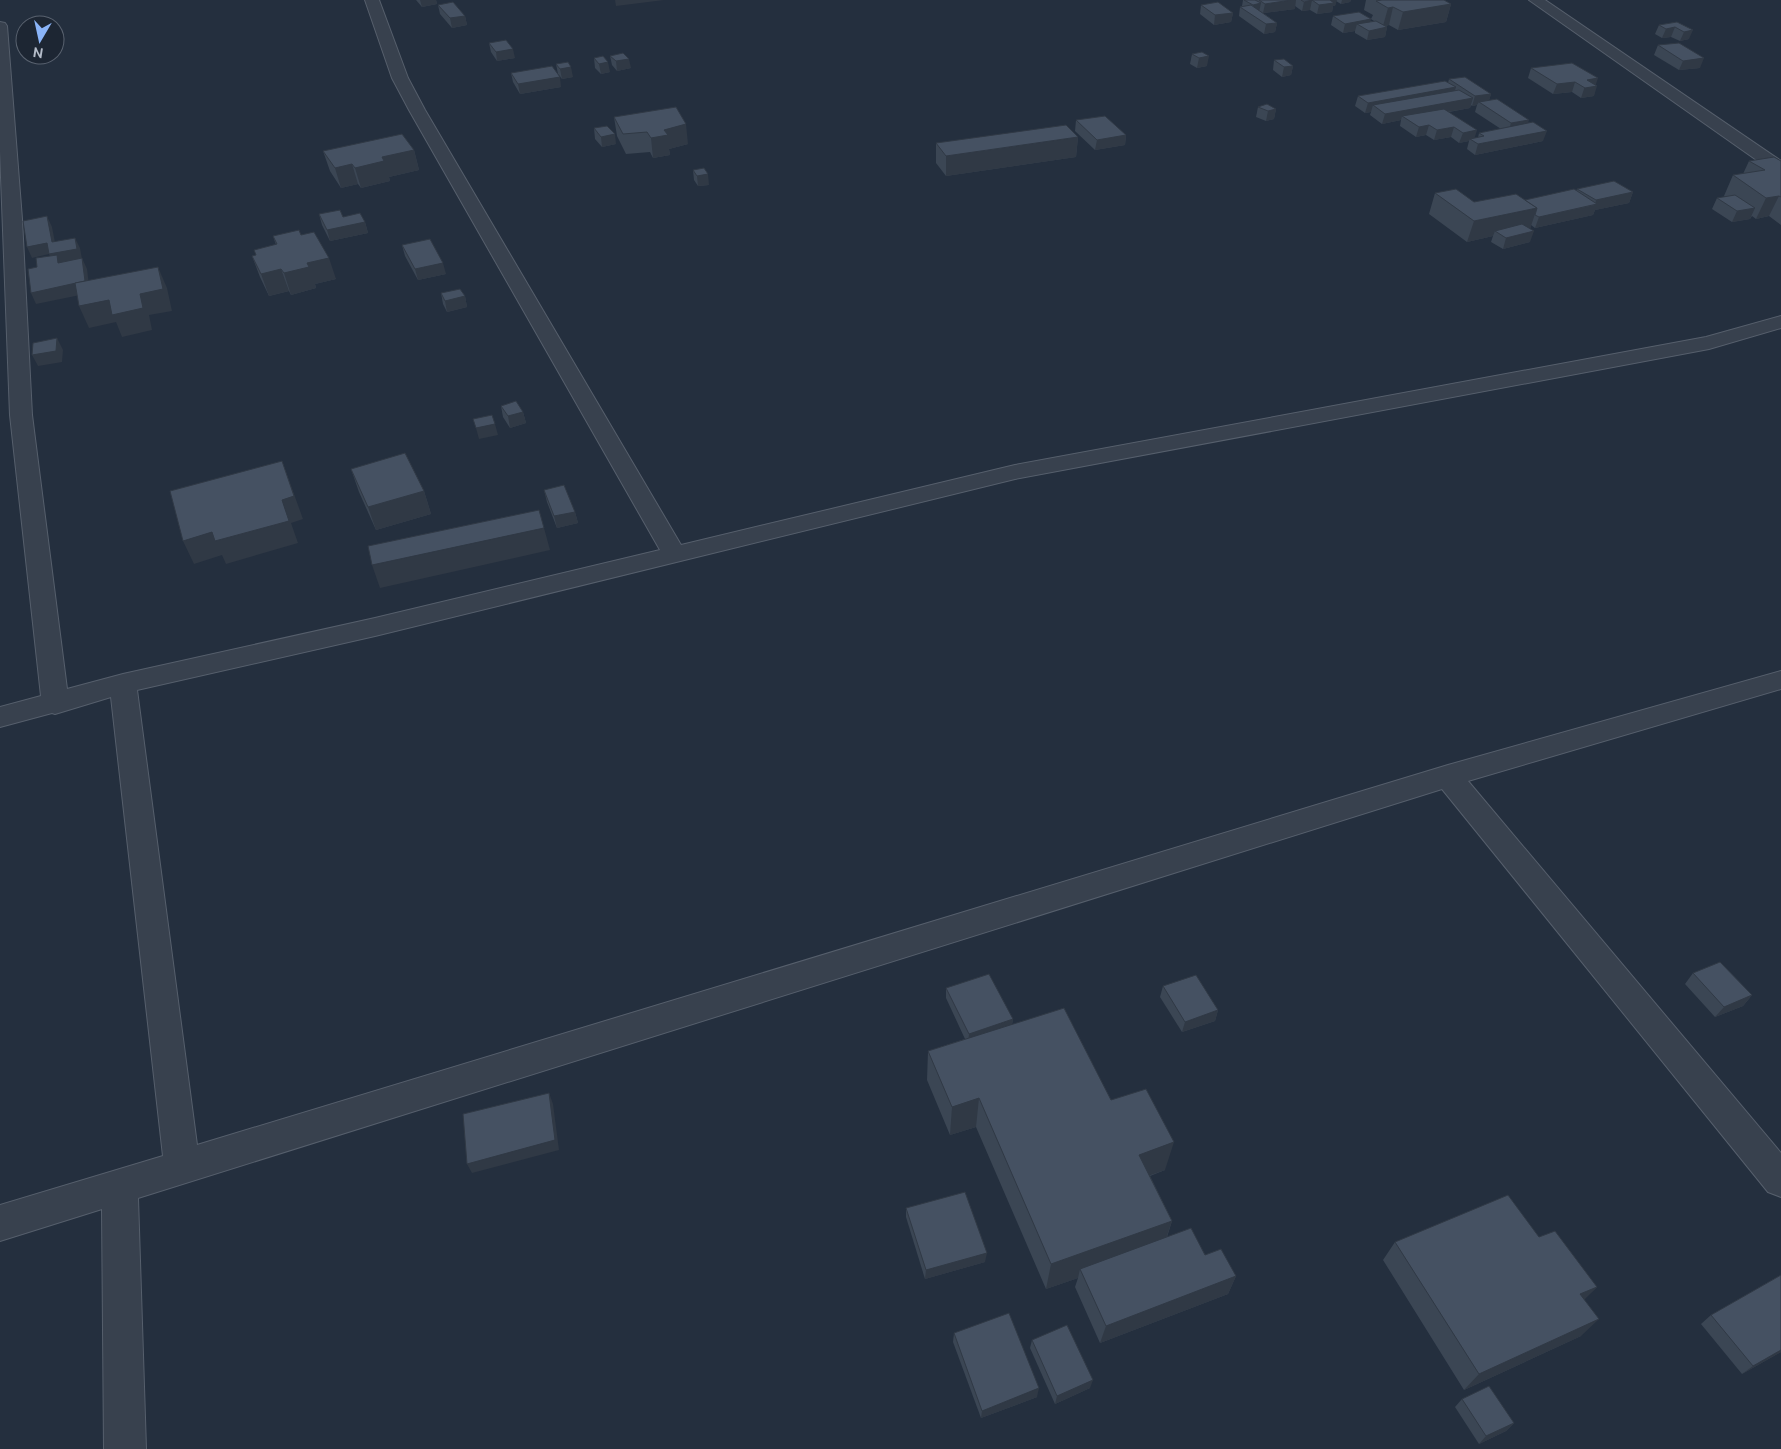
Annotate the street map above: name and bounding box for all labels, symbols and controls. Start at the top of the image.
north arrow [15,15,65,65]
text: N [32,44,44,62]

